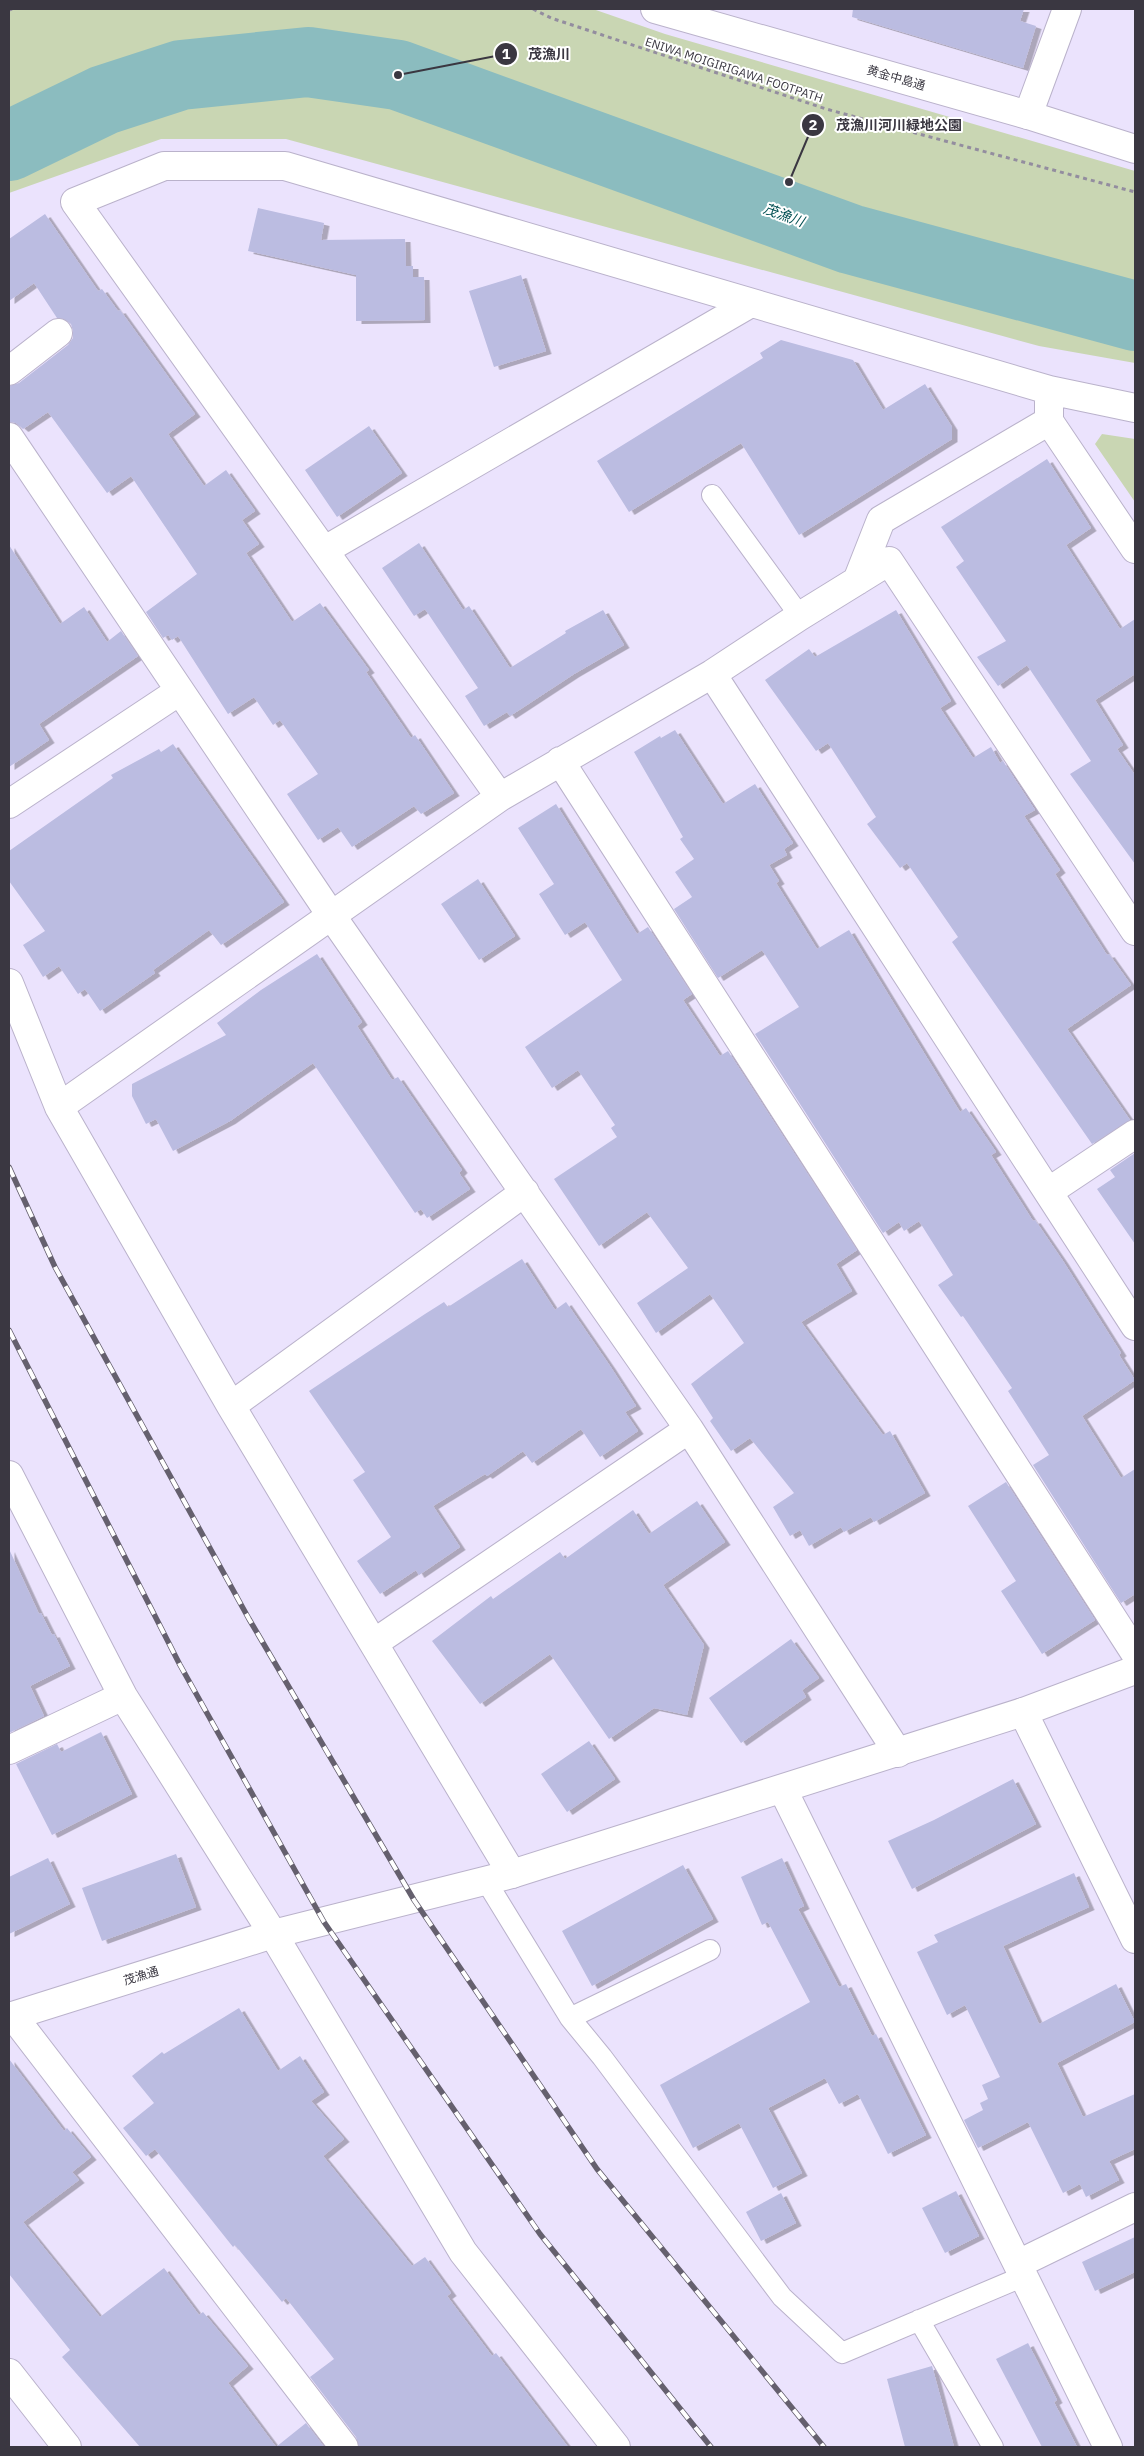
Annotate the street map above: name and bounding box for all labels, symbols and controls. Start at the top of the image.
street label: ENIWA MOIGIRIGAWA FOOTPATH [643,34,825,105]
callout: 茂漁川 [493,39,580,68]
text: 1 [501,44,511,63]
text: 茂漁川 [528,45,570,63]
street label: 黄金中島通 [865,62,927,93]
callout: 茂漁川河川緑地公園 [801,111,972,140]
text: 2 [808,115,818,134]
text: 茂漁川河川緑地公園 [836,116,962,134]
water label: 茂漁川 [761,199,809,231]
street label: 茂漁通 [121,1963,160,1988]

